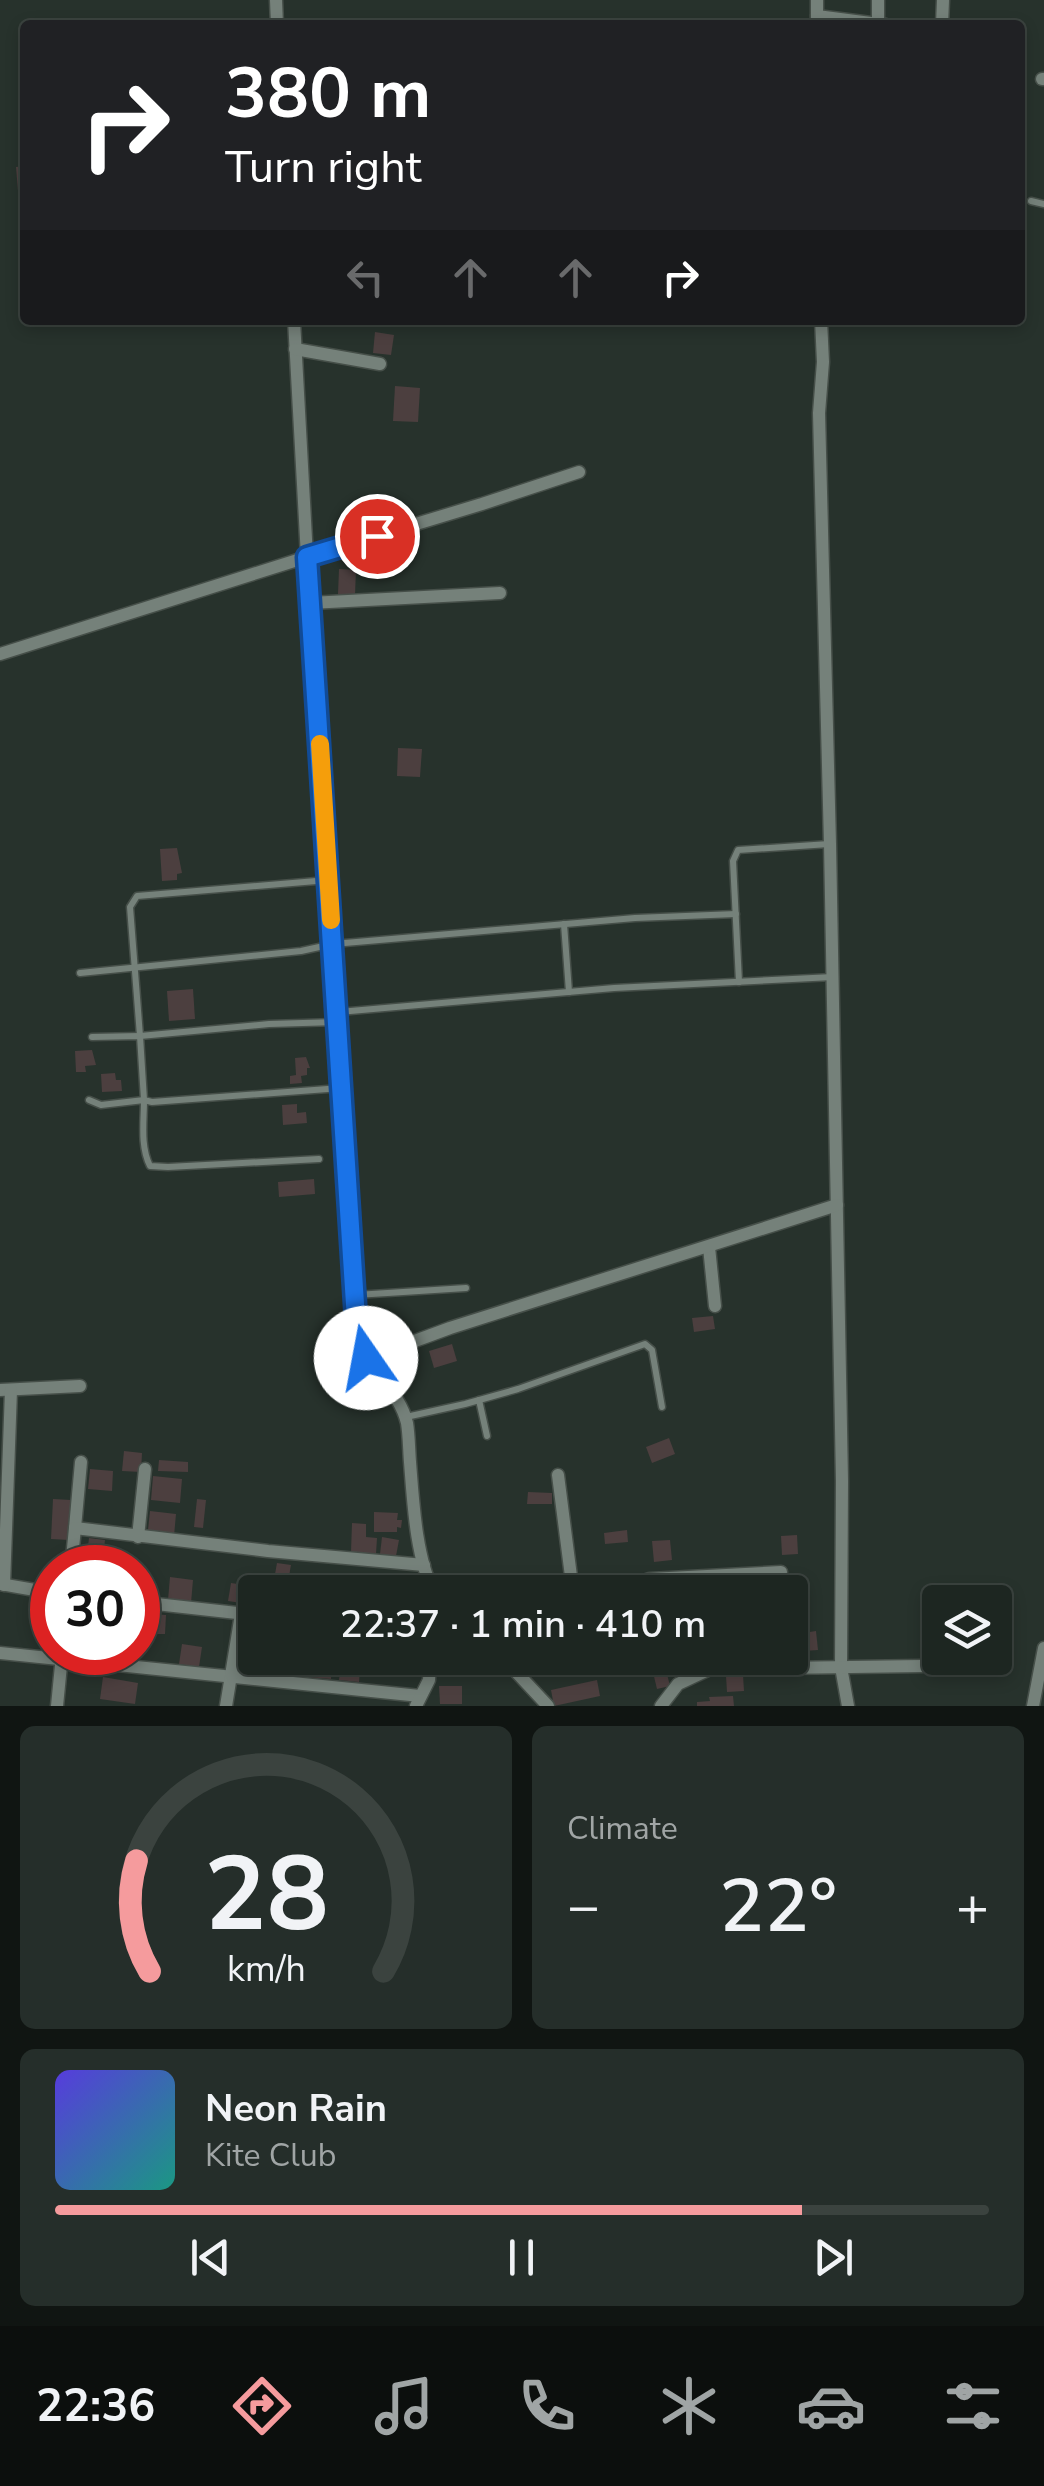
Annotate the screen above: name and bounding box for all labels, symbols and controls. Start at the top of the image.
text: 380 m [225,46,431,142]
icon: right [60,60,190,190]
text: Turn right [225,137,422,198]
icon: left [338,250,393,305]
icon: ahead [443,250,498,305]
icon: ahead [548,250,603,305]
icon: right [653,250,708,305]
pin [335,494,420,579]
icon: arrive [350,509,405,564]
position arrow [314,1306,418,1410]
speed limit sign: 30 [30,1545,160,1675]
map controls [922,1585,1012,1675]
button: layers [922,1585,1012,1675]
text: 22:37 · 1 min · 410 m [340,1599,706,1650]
text: Climate [567,1807,678,1850]
text: 28 [204,1824,328,1966]
text: 22° [719,1855,837,1957]
text: − [567,1869,600,1944]
text: + [956,1869,989,1944]
text: km/h [227,1945,305,1994]
text: Neon Rain [205,2083,387,2134]
text: Kite Club [205,2134,336,2177]
icon: previous [183,2230,238,2285]
icon: pause [494,2230,549,2285]
icon: next [806,2230,861,2285]
icon: directions [227,2371,297,2441]
icon: music [369,2371,439,2441]
icon: phone [512,2371,582,2441]
icon: climate [654,2371,724,2441]
icon: car [796,2371,866,2441]
icon: filters [938,2371,1008,2441]
text: 22:36 [36,2376,155,2437]

